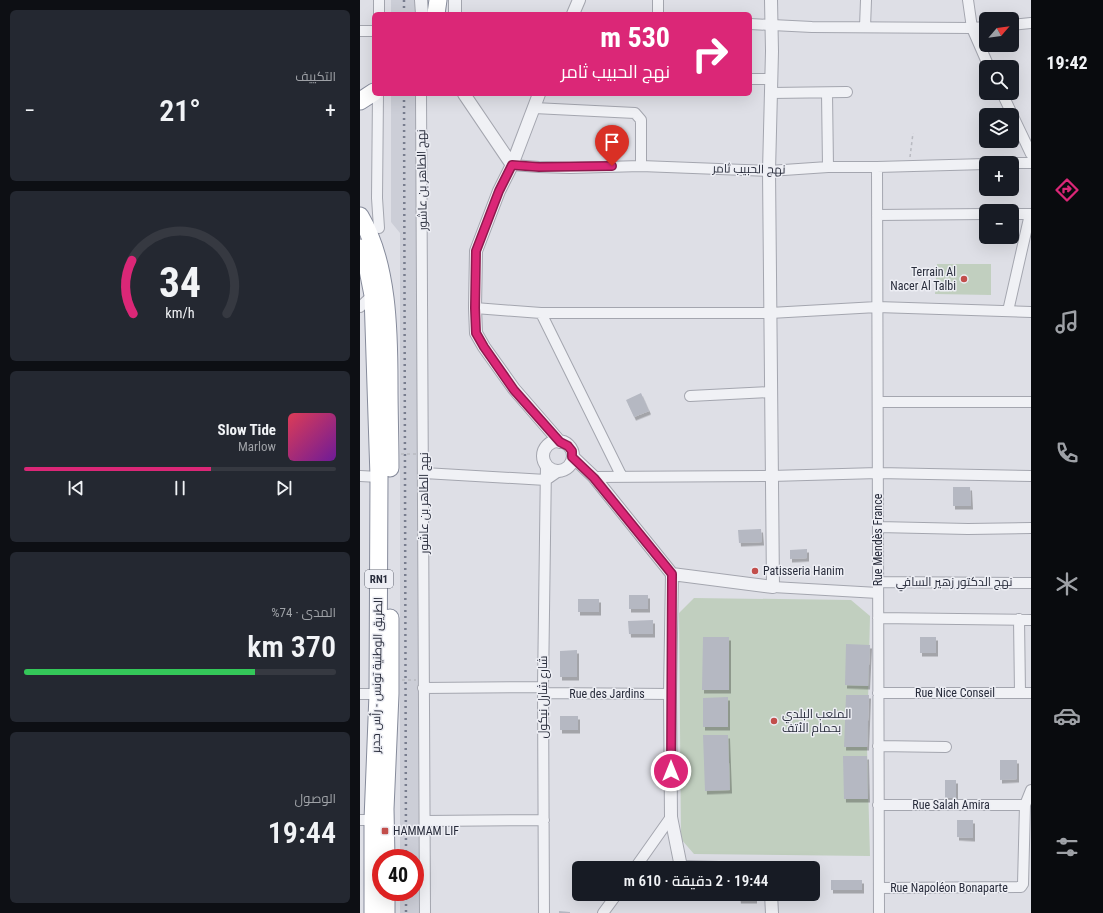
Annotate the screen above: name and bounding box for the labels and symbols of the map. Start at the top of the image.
north arrow [979,12,1019,52]
pin [595,125,629,166]
street label: نهج الطاهر بن عاشور [414,129,431,232]
street label: نهج الحبيب ثامر [711,161,786,178]
place label: Terrain Al Nacer Al Talbi [890,265,956,293]
marker: Terrain Al Nacer Al Talbi [959,274,969,284]
street label: نهج الطاهر بن عاشور [417,452,432,555]
street label: Rue Mendès France [871,493,885,586]
place label: Patisseria Hanim [763,564,844,578]
marker: Patisseria Hanim [750,566,760,576]
road number: RN1 [365,570,393,588]
street label: نهج الدكتور زهير السافي [896,575,1012,592]
street label: الطريق الوطنية تونس - رأس جدير [368,597,385,754]
street label: شارع شارل نيكول [536,655,551,738]
street label: Rue Nice Conseil [915,686,995,700]
street label: Rue des Jardins [569,687,645,701]
place label: الملعب البلدي بحمام الأتف [782,707,851,736]
marker: الملعب البلدي بحمام الأتف [769,716,779,726]
position arrow [650,750,692,792]
street label: Rue Salah Amira [912,798,990,812]
place label: HAMMAM LIF [393,824,459,838]
marker: HAMMAM LIF [380,826,390,836]
speed limit sign: 40 [372,849,424,901]
street label: Rue Napoléon Bonaparte [890,881,1008,895]

